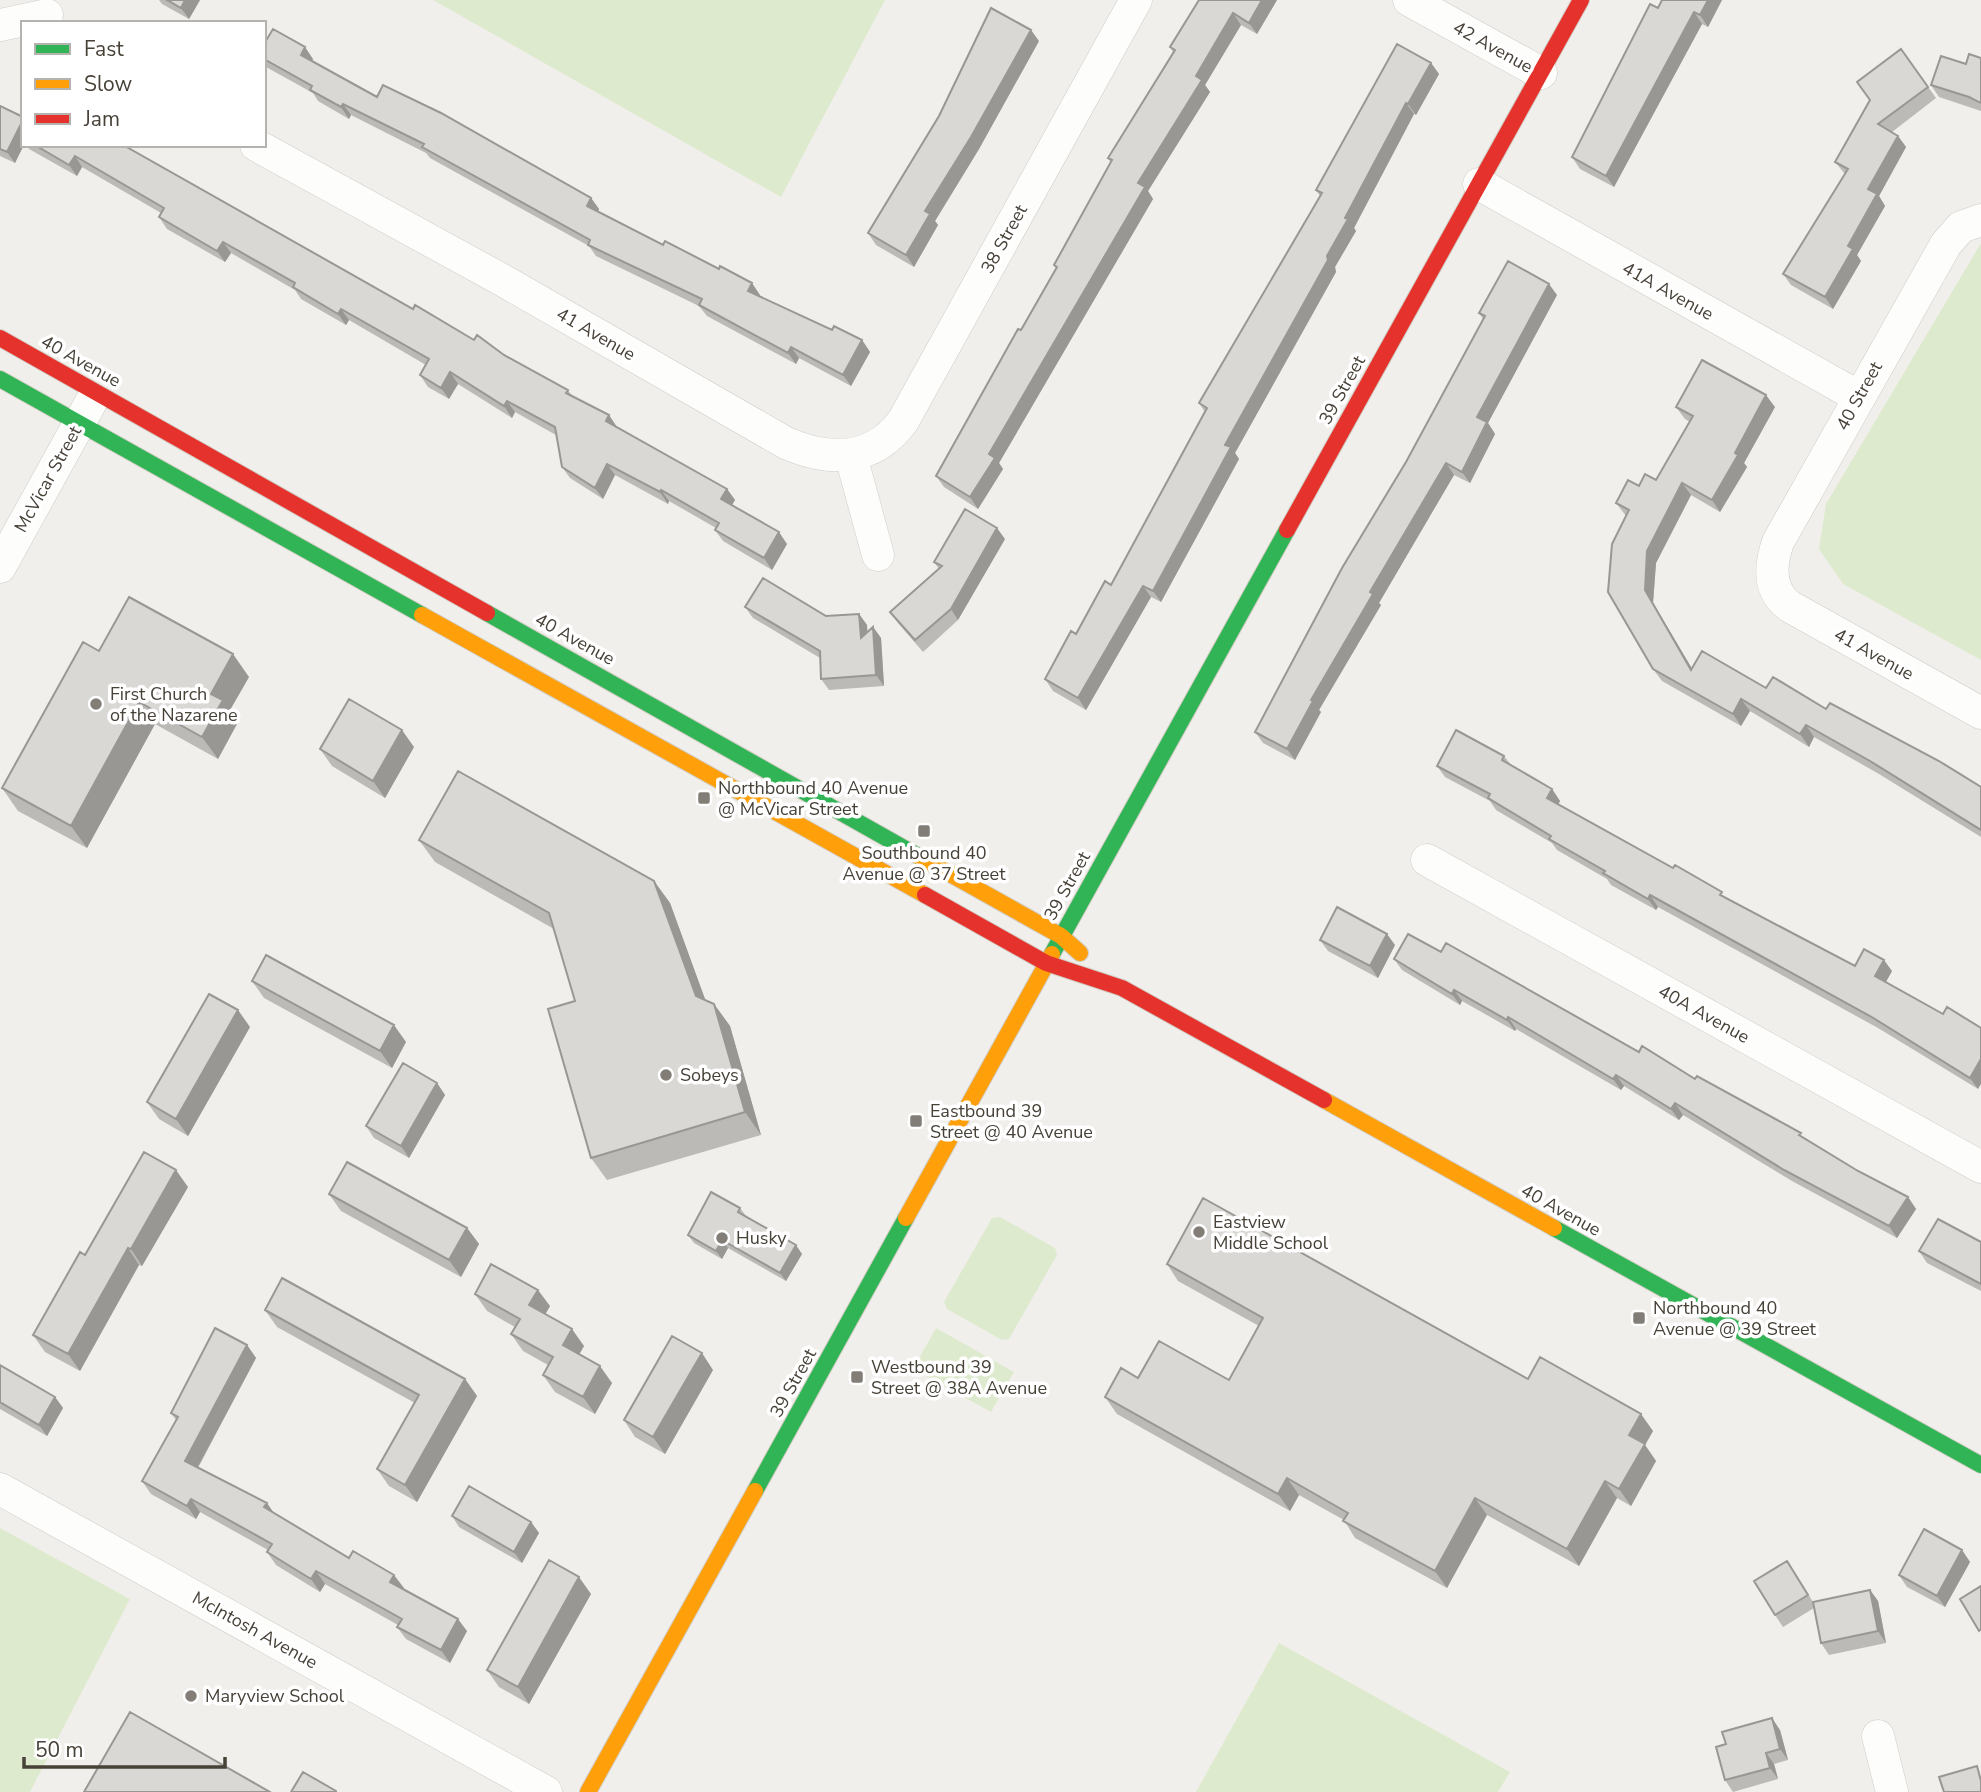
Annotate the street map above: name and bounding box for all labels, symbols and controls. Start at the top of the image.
street label: 42 Avenue [1449,15,1537,79]
legend [21,21,266,147]
text: Fast [84,35,124,63]
text: Slow [84,70,133,98]
text: Jam [83,105,120,133]
street label: 38 Street [975,200,1033,278]
street label: 41A Avenue [1618,256,1718,326]
street label: 41 Avenue [552,302,640,366]
street label: 40 Avenue [37,329,125,393]
street label: 39 Street [1313,351,1371,429]
street label: 40 Street [1830,357,1888,435]
street label: McVicar Street [9,421,88,537]
street label: 40 Avenue [531,607,619,671]
street label: 41 Avenue [1830,622,1918,686]
place label: First Church of the Nazarene [110,682,238,727]
marker: First Church of the Nazarene [88,696,104,712]
place label: Northbound 40 Avenue @ McVicar Street [718,776,908,821]
marker: Northbound 40 Avenue @ McVicar Street [696,790,712,806]
marker: Southbound 40 Avenue @ 37 Street [916,823,932,839]
place label: Southbound 40 Avenue @ 37 Street [843,841,1006,886]
street label: 39 Street [1038,847,1096,925]
street label: 40A Avenue [1654,979,1754,1049]
place label: Sobeys [680,1063,739,1087]
marker: Sobeys [658,1067,674,1083]
place label: Eastbound 39 Street @ 40 Avenue [930,1099,1093,1144]
marker: Eastbound 39 Street @ 40 Avenue [908,1113,924,1129]
street label: 40 Avenue [1517,1178,1605,1242]
place label: Eastview Middle School [1213,1210,1329,1255]
marker: Eastview Middle School [1191,1224,1207,1240]
place label: Husky [736,1226,787,1250]
marker: Husky [714,1230,730,1246]
place label: Northbound 40 Avenue @ 39 Street [1653,1296,1817,1341]
marker: Northbound 40 Avenue @ 39 Street [1631,1310,1647,1326]
street label: 39 Street [764,1344,822,1422]
place label: Westbound 39 Street @ 38A Avenue [871,1355,1047,1400]
marker: Westbound 39 Street @ 38A Avenue [849,1369,865,1385]
street label: McIntosh Avenue [188,1586,322,1674]
place label: Maryview School [205,1684,345,1708]
marker: Maryview School [183,1688,199,1704]
scale bar [24,1726,226,1770]
text: 50 m [35,1736,84,1764]

